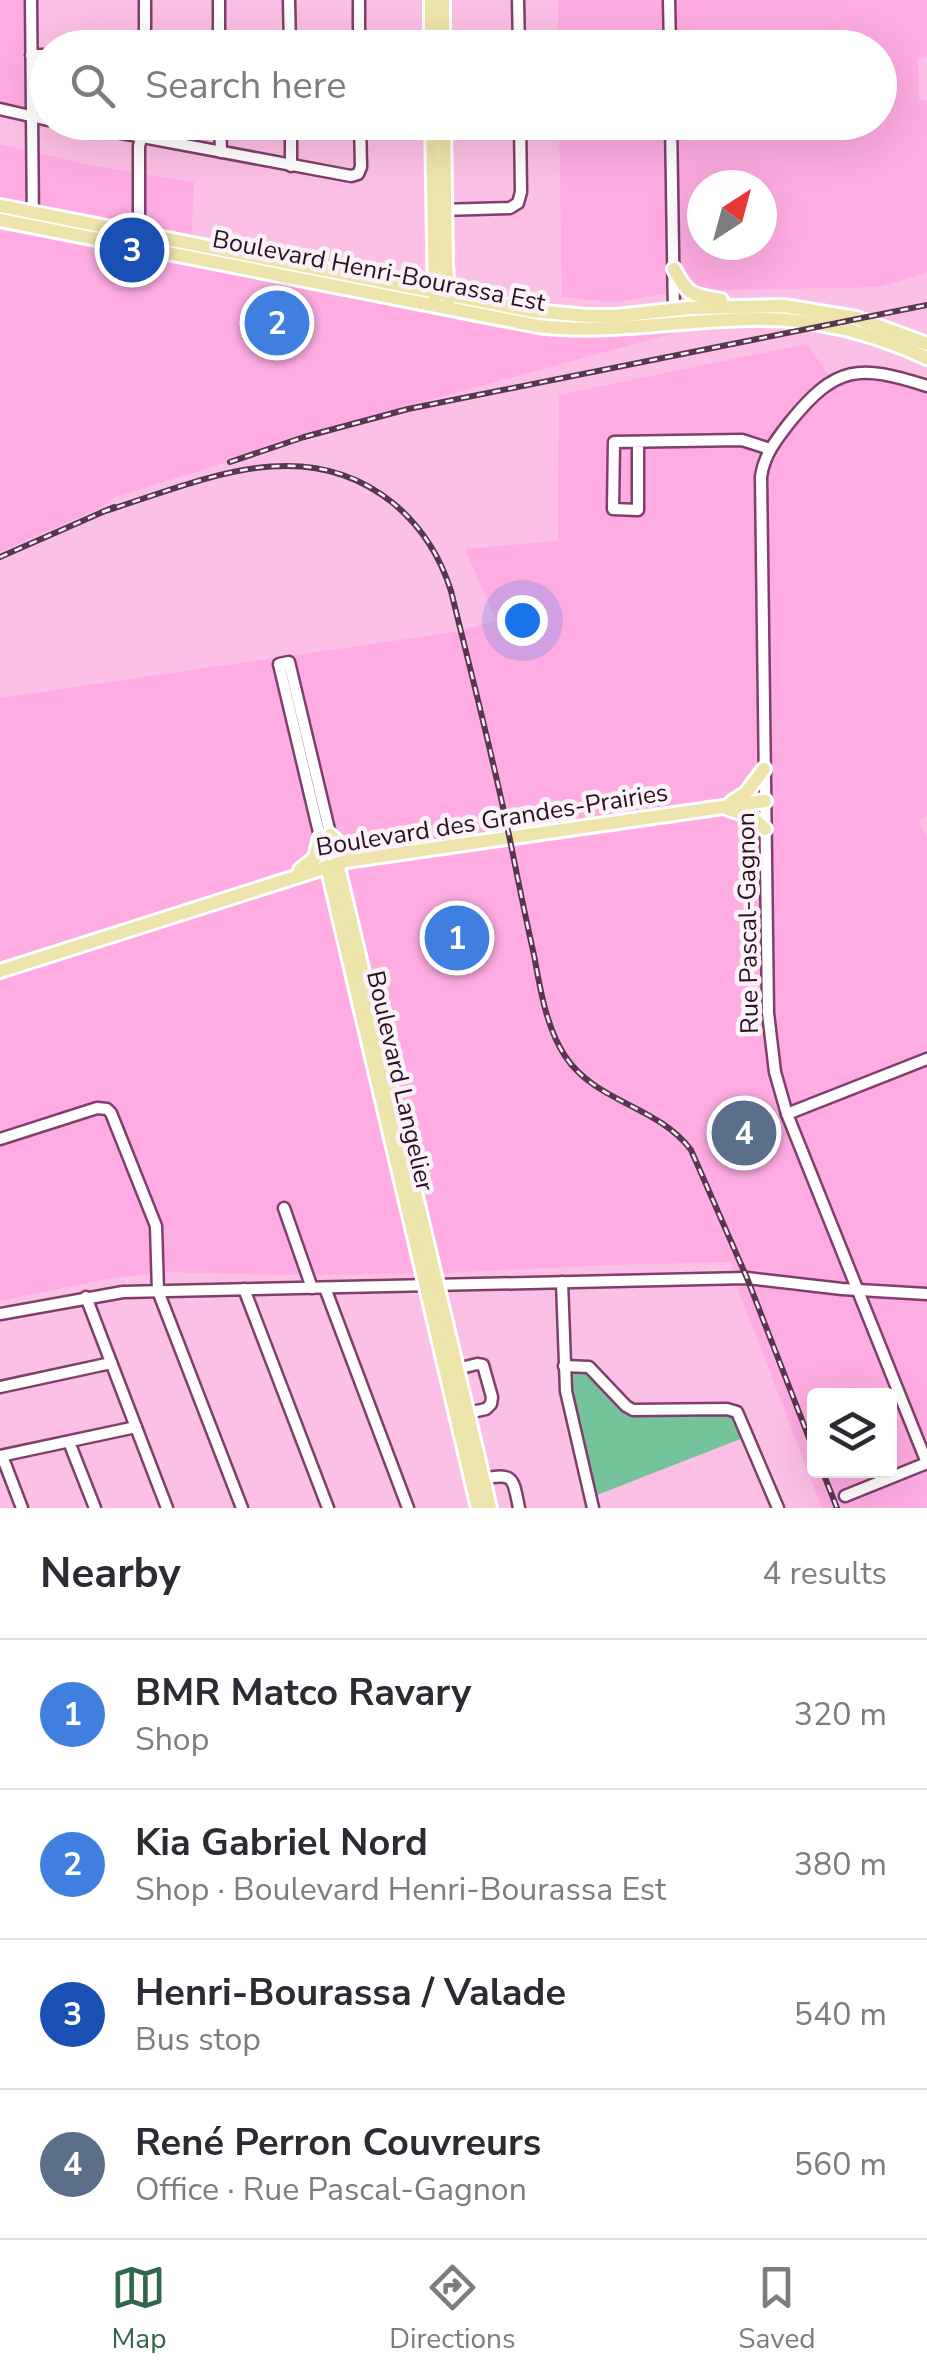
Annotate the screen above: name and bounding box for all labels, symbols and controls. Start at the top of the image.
search box [30,30,897,140]
icon: search [65,58,120,113]
text: Search here [145,60,346,111]
north arrow [687,170,777,260]
pin: 3 [100,212,164,288]
street label: Boulevard Henri-Bourassa Est [210,222,549,320]
pin: 2 [244,286,310,360]
your location [497,595,548,646]
street label: Boulevard des Grandes-Prairies [314,775,670,865]
street label: Rue Pascal-Gagnon [729,812,767,1034]
pin: 1 [424,900,490,976]
street label: Boulevard Langelier [358,967,442,1195]
pin: 4 [712,1096,776,1170]
map controls [807,1388,897,1478]
button: layers [807,1388,897,1478]
text: Nearby [40,1545,181,1602]
text: 4 results [762,1552,887,1595]
text: BMR Matco Ravary [135,1667,471,1718]
text: 1 [63,1693,82,1736]
text: 320 m [794,1693,887,1736]
text: Shop [135,1718,209,1761]
text: Kia Gabriel Nord [135,1817,428,1868]
text: 2 [63,1843,82,1886]
text: 380 m [794,1843,887,1886]
text: Shop · Boulevard Henri-Bourassa Est [135,1868,666,1911]
text: Henri-Bourassa / Valade [135,1967,566,2018]
text: 3 [63,1993,82,2036]
text: 540 m [794,1993,887,2036]
text: Bus stop [135,2018,261,2061]
text: René Perron Couvreurs [135,2117,541,2168]
text: 4 [63,2143,82,2186]
text: 560 m [794,2143,887,2186]
text: Office · Rue Pascal-Gagnon [135,2168,527,2211]
tab: Map [111,2260,166,2358]
tab: Directions [389,2260,515,2358]
tab: Saved [738,2260,816,2358]

